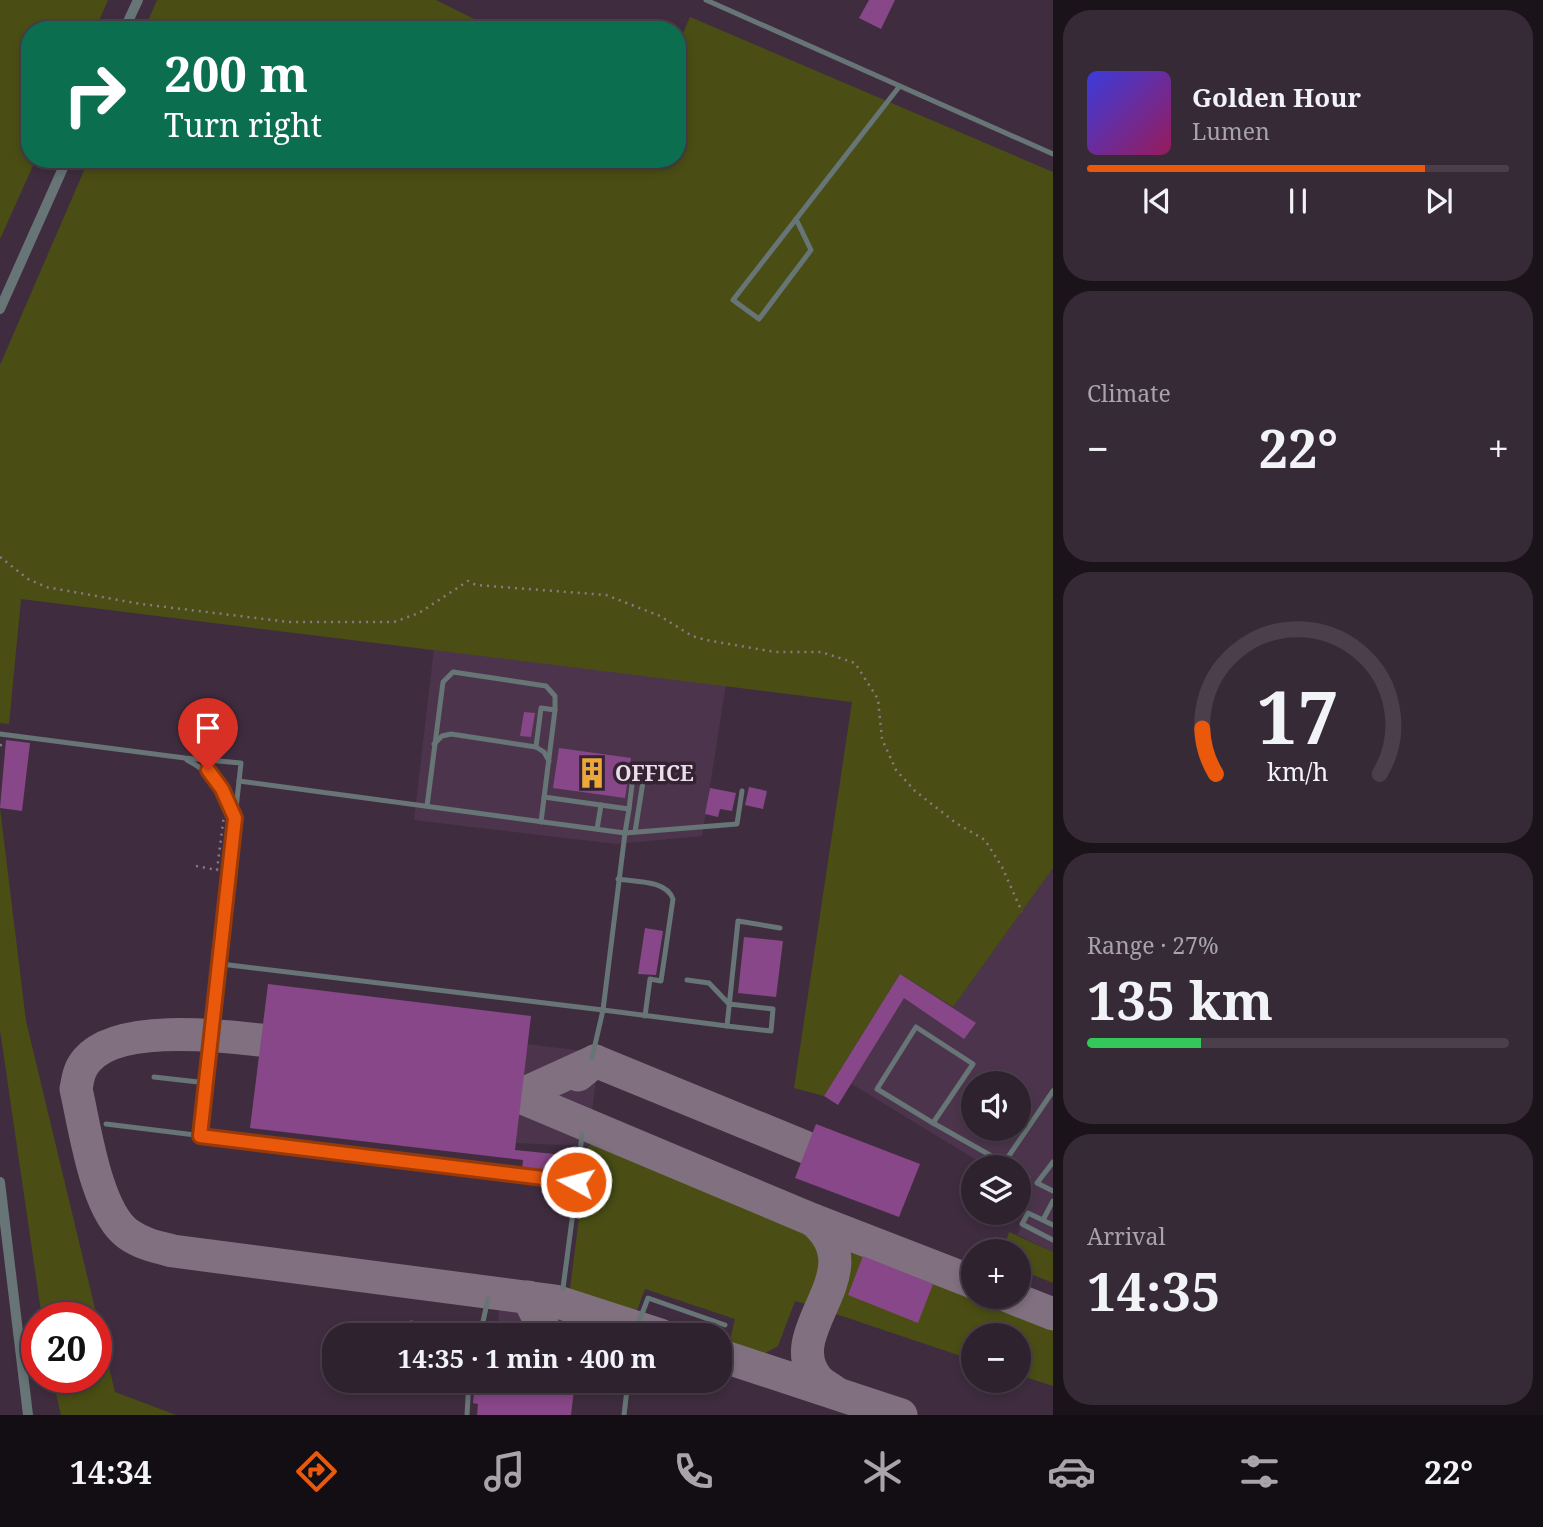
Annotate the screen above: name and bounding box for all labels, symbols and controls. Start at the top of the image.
text: 200 m [164,40,308,106]
icon: right [49,49,140,140]
text: Golden Hour [1192,79,1361,115]
text: Turn right [164,103,322,146]
text: Lumen [1192,115,1270,147]
icon: previous [1138,182,1176,220]
icon: pause [1279,182,1317,220]
icon: next [1420,182,1458,220]
text: Climate [1087,377,1171,409]
text: 22° [1259,412,1338,483]
text: − [1087,422,1109,474]
text: + [1488,422,1509,474]
text: 17 [1257,666,1339,765]
pin [178,698,238,770]
icon: arrive [189,709,227,747]
text: km/h [1267,753,1329,787]
building icon: OFFICE [575,756,609,790]
place label: OFFICE [615,759,694,787]
text: Range · 27% [1087,929,1219,961]
text: 135 km [1087,964,1273,1035]
map controls [961,1071,1031,1393]
button: sound [961,1071,1031,1141]
position arrow [539,1145,613,1219]
button: layers [961,1155,1031,1225]
text: Arrival [1087,1220,1166,1252]
button: + [961,1239,1031,1309]
text: 14:35 [1087,1255,1220,1326]
speed limit sign: 20 [21,1302,112,1393]
button: − [961,1323,1031,1393]
text: 14:35 · 1 min · 400 m [397,1340,657,1376]
icon: directions [292,1447,341,1496]
icon: music [480,1447,529,1496]
icon: phone [669,1447,718,1496]
icon: climate [858,1447,907,1496]
icon: car [1047,1447,1096,1496]
icon: filters [1235,1447,1284,1496]
text: 14:34 [70,1450,152,1493]
text: 22° [1424,1450,1473,1493]

